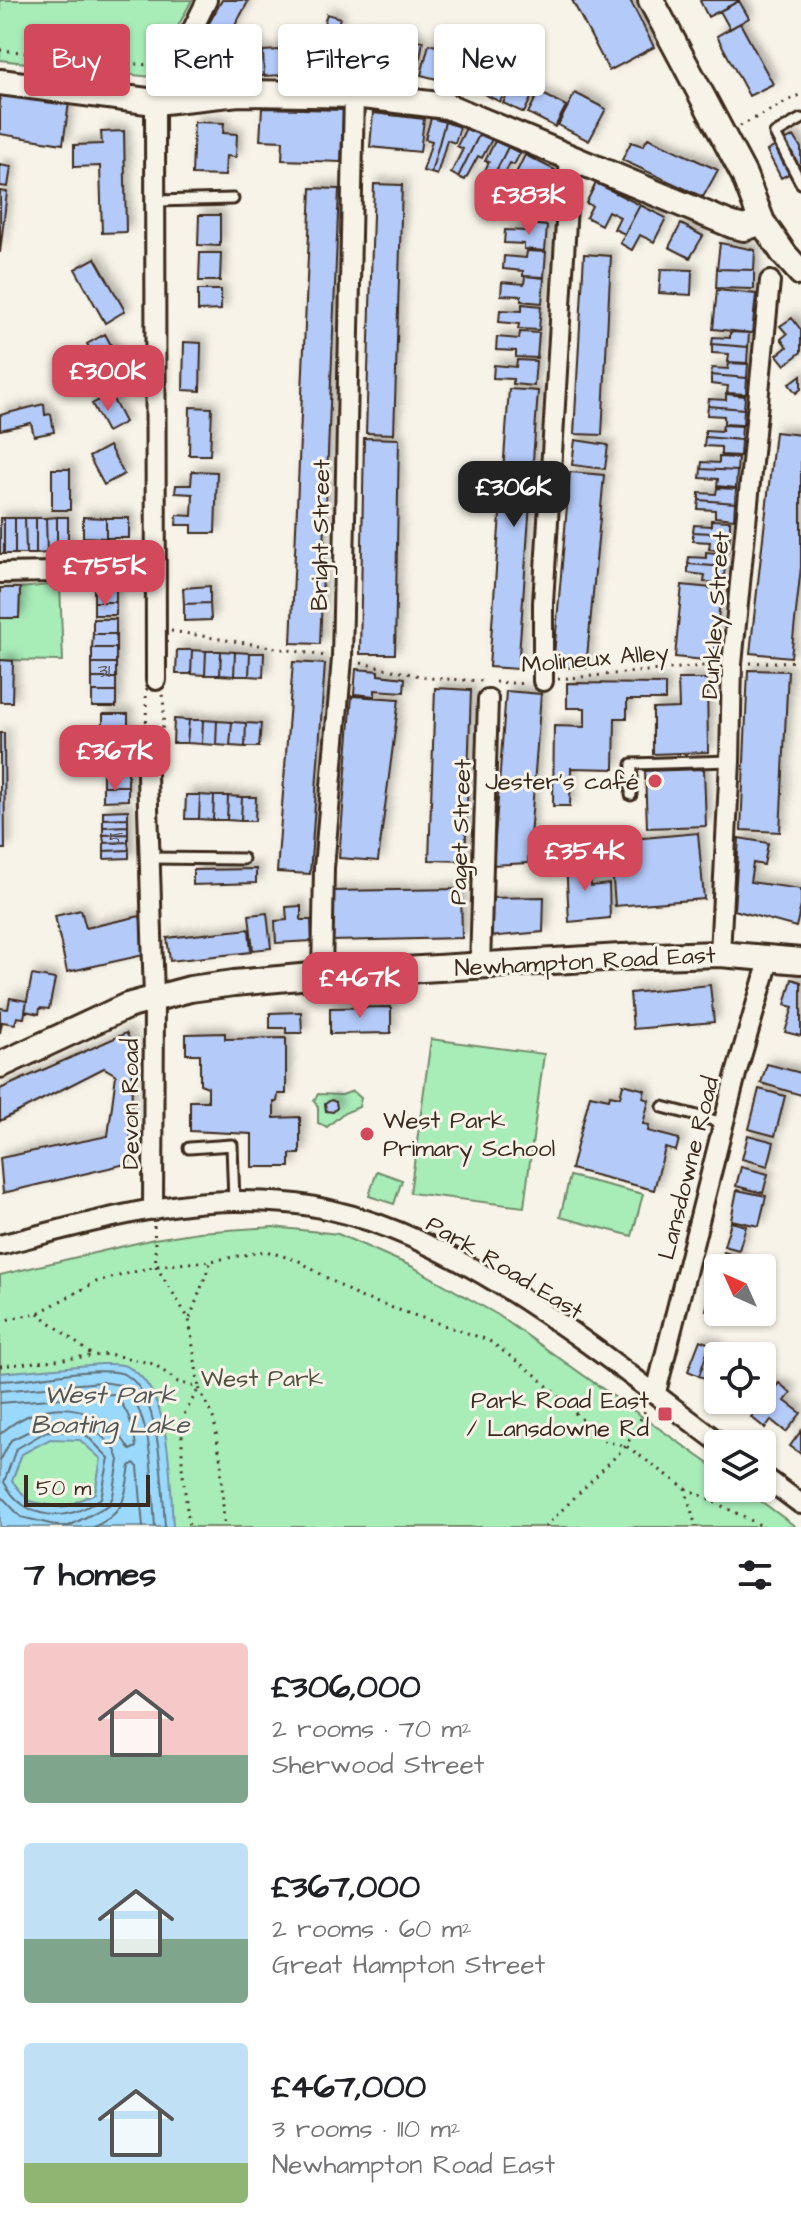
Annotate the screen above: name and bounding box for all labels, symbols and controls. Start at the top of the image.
chip: Buy [24,24,130,96]
chip: Rent [146,24,262,96]
chip: Filters [278,24,418,96]
chip: New [434,24,545,96]
pin: £383K [473,169,585,237]
text: £383K [492,177,566,213]
pin: £300K [52,345,164,413]
text: £300K [70,353,146,389]
street label: Bright Street [303,459,340,611]
pin: £306K [458,461,570,529]
text: £306K [476,469,552,505]
street label: Dunkley Street [693,530,740,700]
pin: £755K [49,540,161,608]
text: £755K [64,548,146,584]
street label: Molineux Alley [520,636,670,683]
house number: 31 [98,657,111,685]
pin: £367K [59,725,171,793]
text: £367K [77,733,153,769]
street label: Paget Street [441,758,482,906]
place label: Jester's café [485,765,639,799]
marker: Jester's café [646,772,664,790]
house number: 5 [109,825,123,853]
pin: £354K [529,825,641,893]
text: £354K [545,833,625,869]
street label: Newhampton Road East [454,938,717,986]
pin: £467K [304,952,416,1020]
text: £467K [320,960,400,996]
street label: Devon Road [114,1038,148,1170]
street label: Lansdowne Road [650,1073,728,1263]
place label: West Park Primary School [383,1104,555,1167]
marker: West Park Primary School [358,1125,376,1143]
street label: Park Road East [419,1207,590,1328]
north arrow [704,1254,776,1326]
map controls [704,1254,776,1502]
button: locate [704,1342,776,1414]
park label: West Park [201,1362,323,1396]
water label: West Park Boating Lake [31,1377,191,1444]
place label: Park Road East / Lansdowne Rd [466,1384,649,1446]
marker: Park Road East / Lansdowne Rd [656,1405,674,1423]
button: layers [704,1430,776,1502]
scale bar [24,1471,150,1507]
text: 50 m [36,1473,91,1504]
text: 7 homes [24,1551,156,1599]
icon: filters [733,1553,777,1597]
text: £306,000 [272,1663,421,1711]
icon: home [88,1675,184,1771]
text: 2 rooms · 70 m² [272,1711,471,1747]
text: Sherwood Street [272,1747,484,1783]
text: £367,000 [272,1863,420,1911]
icon: home [88,1875,184,1971]
text: 2 rooms · 60 m² [272,1911,472,1947]
text: Great Hampton Street [272,1947,545,1983]
text: £467,000 [272,2063,426,2111]
icon: home [88,2075,184,2171]
text: 3 rooms · 110 m² [272,2111,460,2147]
text: Newhampton Road East [272,2147,555,2183]

